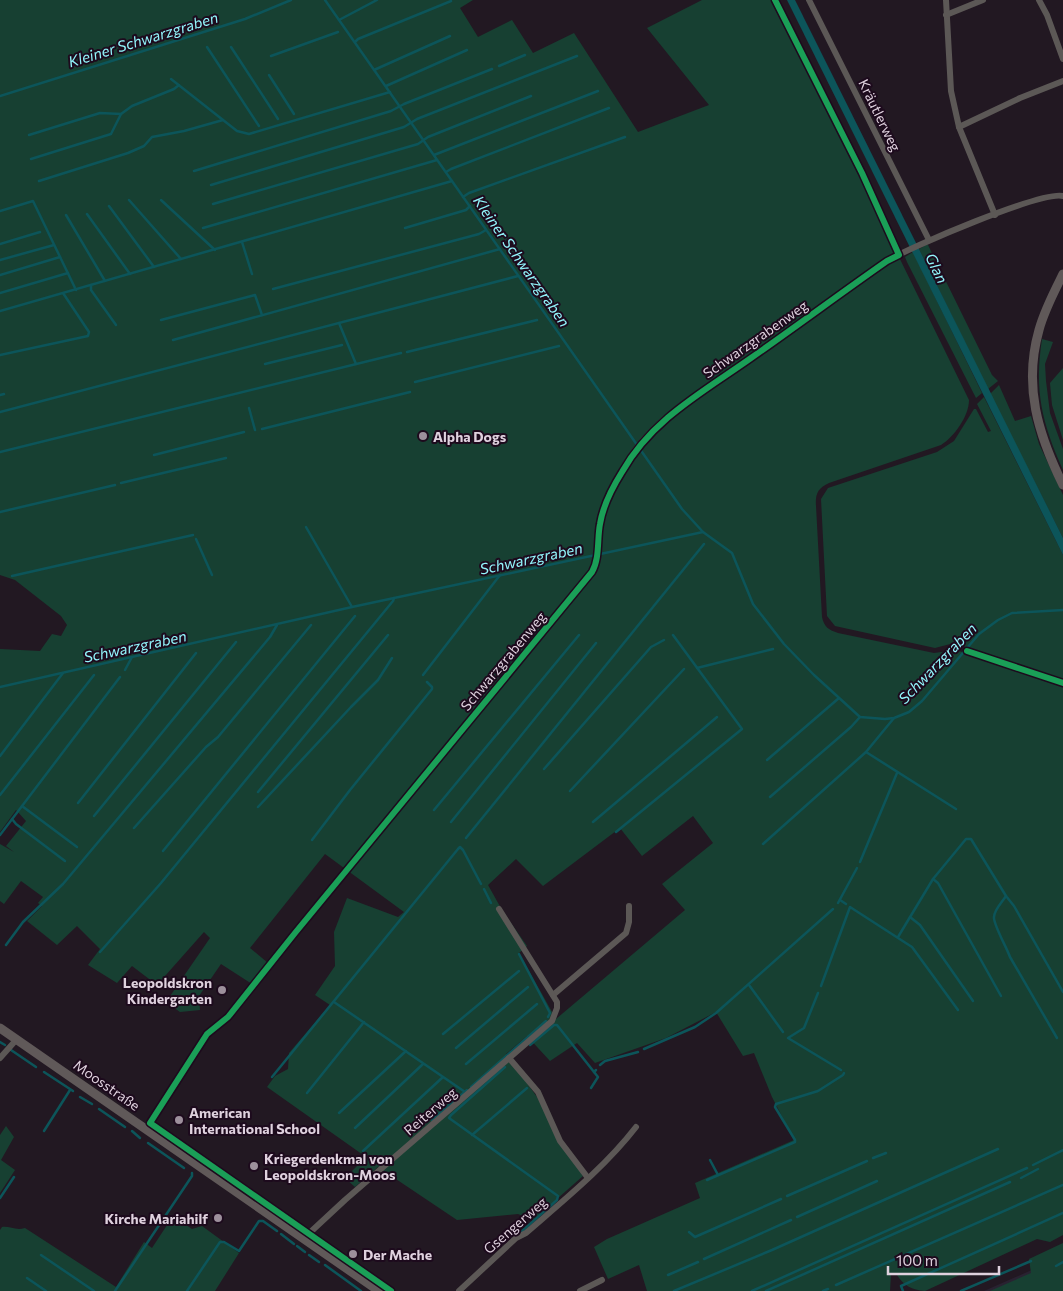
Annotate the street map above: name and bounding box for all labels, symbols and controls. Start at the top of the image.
water label: Kleiner Schwarzgraben [66,8,220,70]
street label: Kräutlerweg [855,76,905,154]
water label: Kleiner Schwarzgraben [470,192,574,330]
water label: Glan [922,250,952,286]
street label: Schwarzgrabenweg [699,296,811,381]
place label: Alpha Dogs [433,428,507,445]
marker: Alpha Dogs [417,430,429,442]
water label: Schwarzgraben [478,538,584,578]
street label: Schwarzgrabenweg [457,608,550,714]
water label: Schwarzgraben [894,619,980,707]
water label: Schwarzgraben [82,626,188,666]
place label: Leopoldskron Kindergarten [123,974,212,1007]
marker: Leopoldskron Kindergarten [216,984,228,996]
street label: Moosstraße [71,1056,143,1114]
street label: Reiterweg [400,1083,460,1139]
place label: American International School [189,1104,320,1137]
marker: American International School [173,1114,185,1126]
place label: Kriegerdenkmal von Leopoldskron-Moos [264,1150,396,1183]
marker: Kriegerdenkmal von Leopoldskron-Moos [248,1160,260,1172]
street label: Gsengerweg [480,1193,550,1257]
place label: Kirche Mariahilf [104,1210,208,1227]
marker: Kirche Mariahilf [212,1212,224,1224]
scale bar [888,1244,999,1276]
place label: Der Mache [363,1246,432,1263]
marker: Der Mache [347,1248,359,1260]
text: 100 m [896,1251,938,1269]

